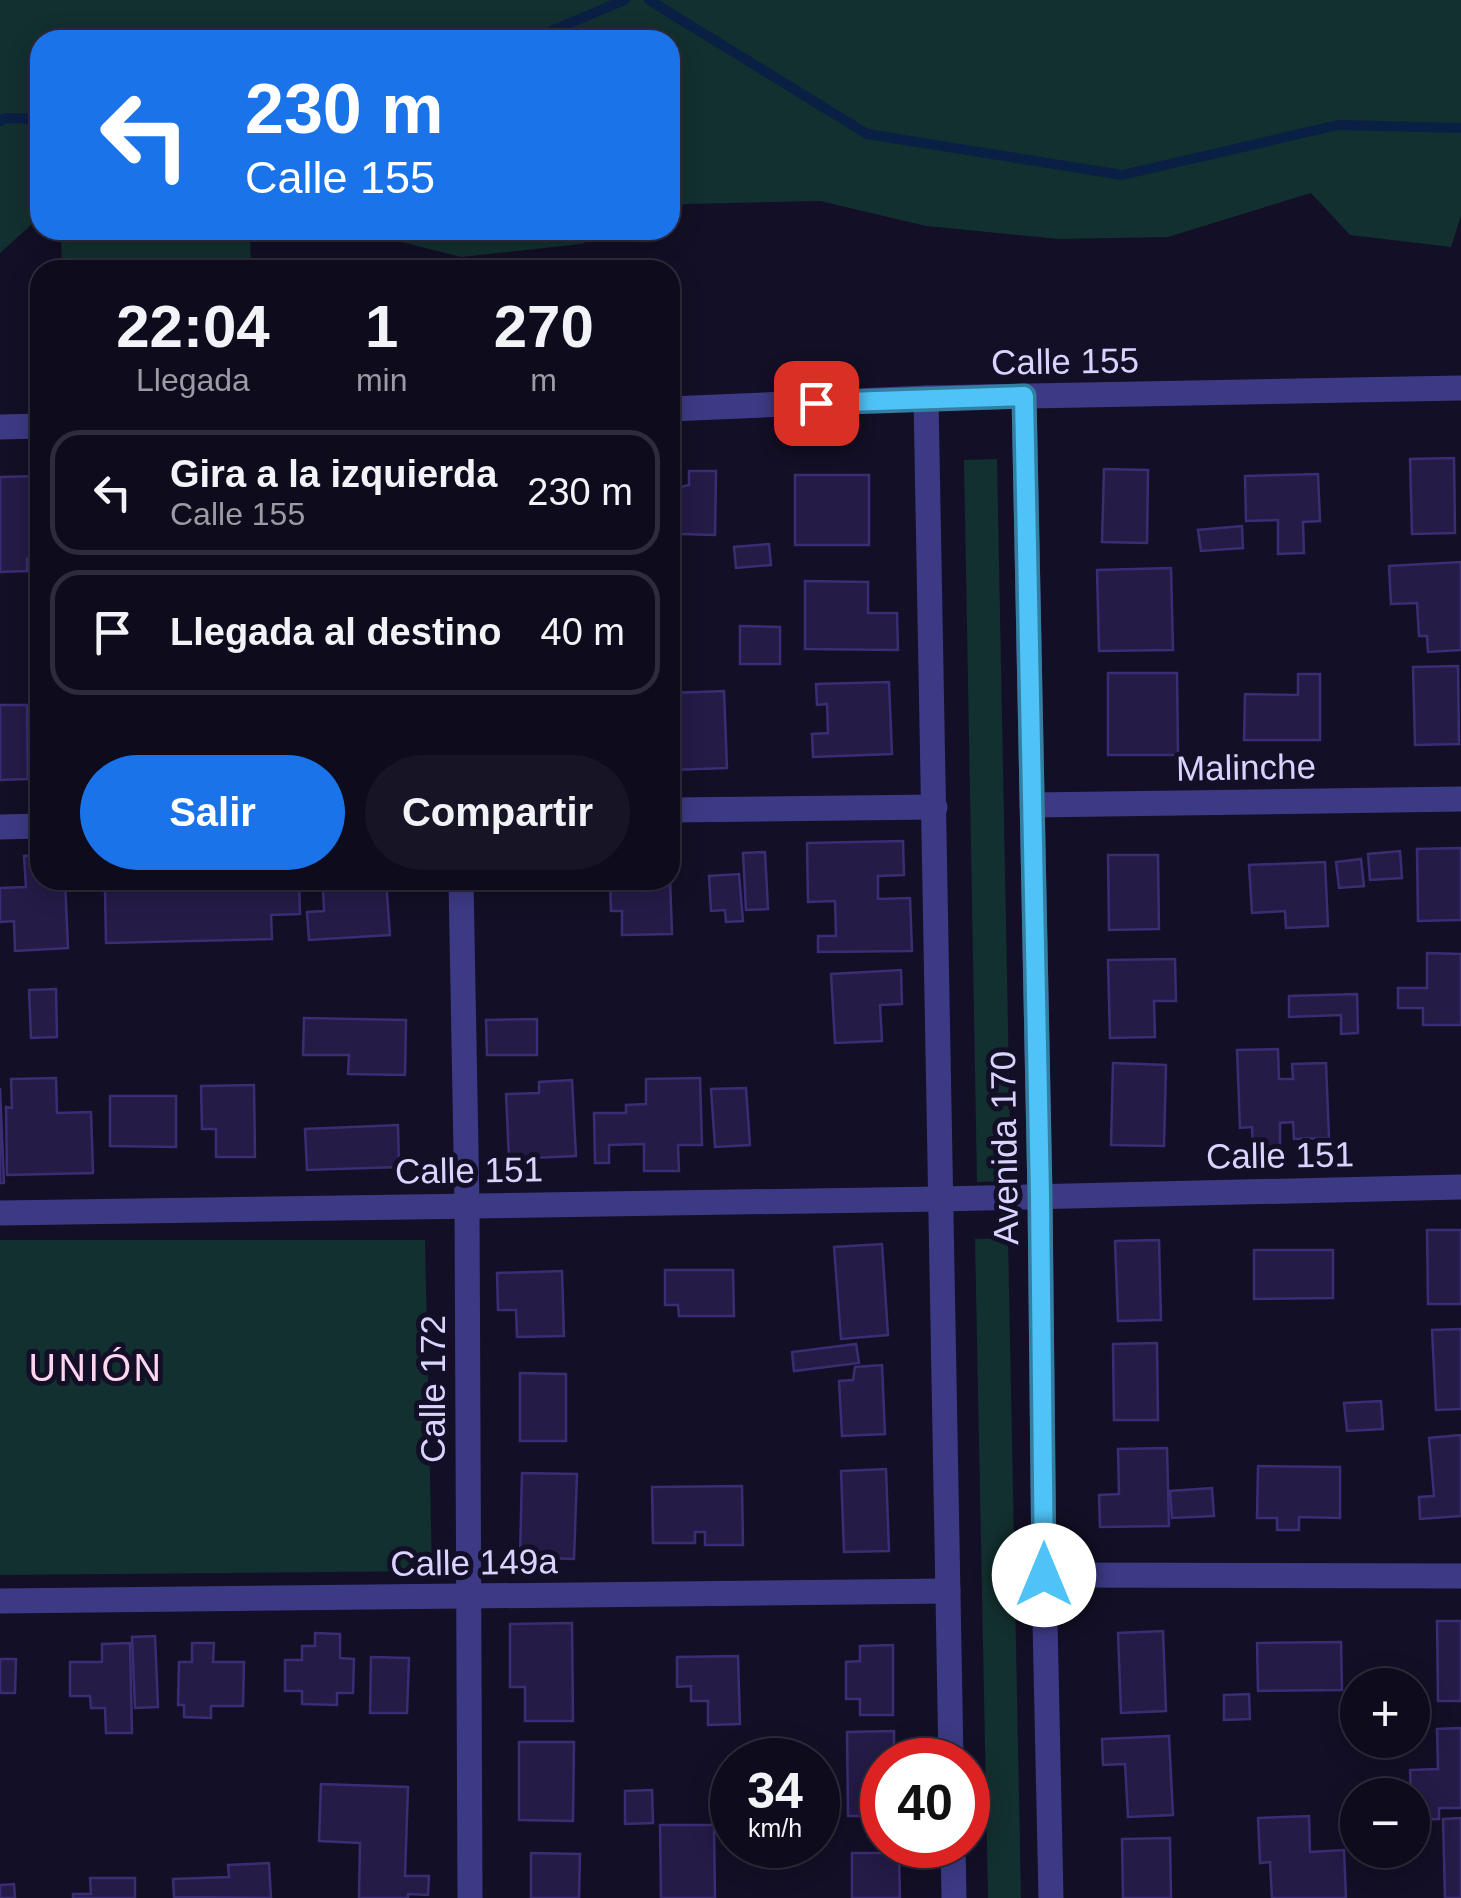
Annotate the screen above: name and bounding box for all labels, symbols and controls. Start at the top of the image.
icon: left [80,70,210,200]
text: 230 m [245,70,443,148]
text: Calle 155 [245,152,435,203]
text: 22:04 [116,293,270,360]
text: 1 [365,293,398,360]
text: 270 [494,293,594,360]
street label: Calle 155 [991,340,1139,382]
pin [774,361,859,446]
text: Llegada [136,362,250,398]
text: min [356,362,407,398]
text: m [530,362,557,398]
icon: arrive [789,376,844,431]
text: Gira a la izquierda [170,453,497,495]
icon: left [85,465,140,520]
text: 230 m [527,471,633,513]
text: Calle 155 [170,496,305,532]
icon: arrive [85,605,140,660]
text: Llegada al destino [170,611,502,653]
text: 40 m [541,611,625,653]
street label: Malinche [1176,746,1316,788]
button: Salir [80,755,345,870]
button: Compartir [365,755,630,870]
street label: Avenida 170 [983,1051,1025,1245]
street label: Calle 151 [1206,1134,1354,1176]
street label: Calle 151 [395,1149,543,1191]
street label: Calle 172 [413,1315,452,1463]
district label: UNIÓN [29,1347,163,1389]
position arrow [992,1523,1096,1627]
street label: Calle 149a [390,1541,559,1583]
map controls [1340,1668,1430,1868]
button: + [1340,1668,1430,1758]
speed limit sign: 40 [860,1738,990,1868]
text: 34 [747,1763,803,1819]
button: − [1340,1778,1430,1868]
text: km/h [748,1814,802,1842]

